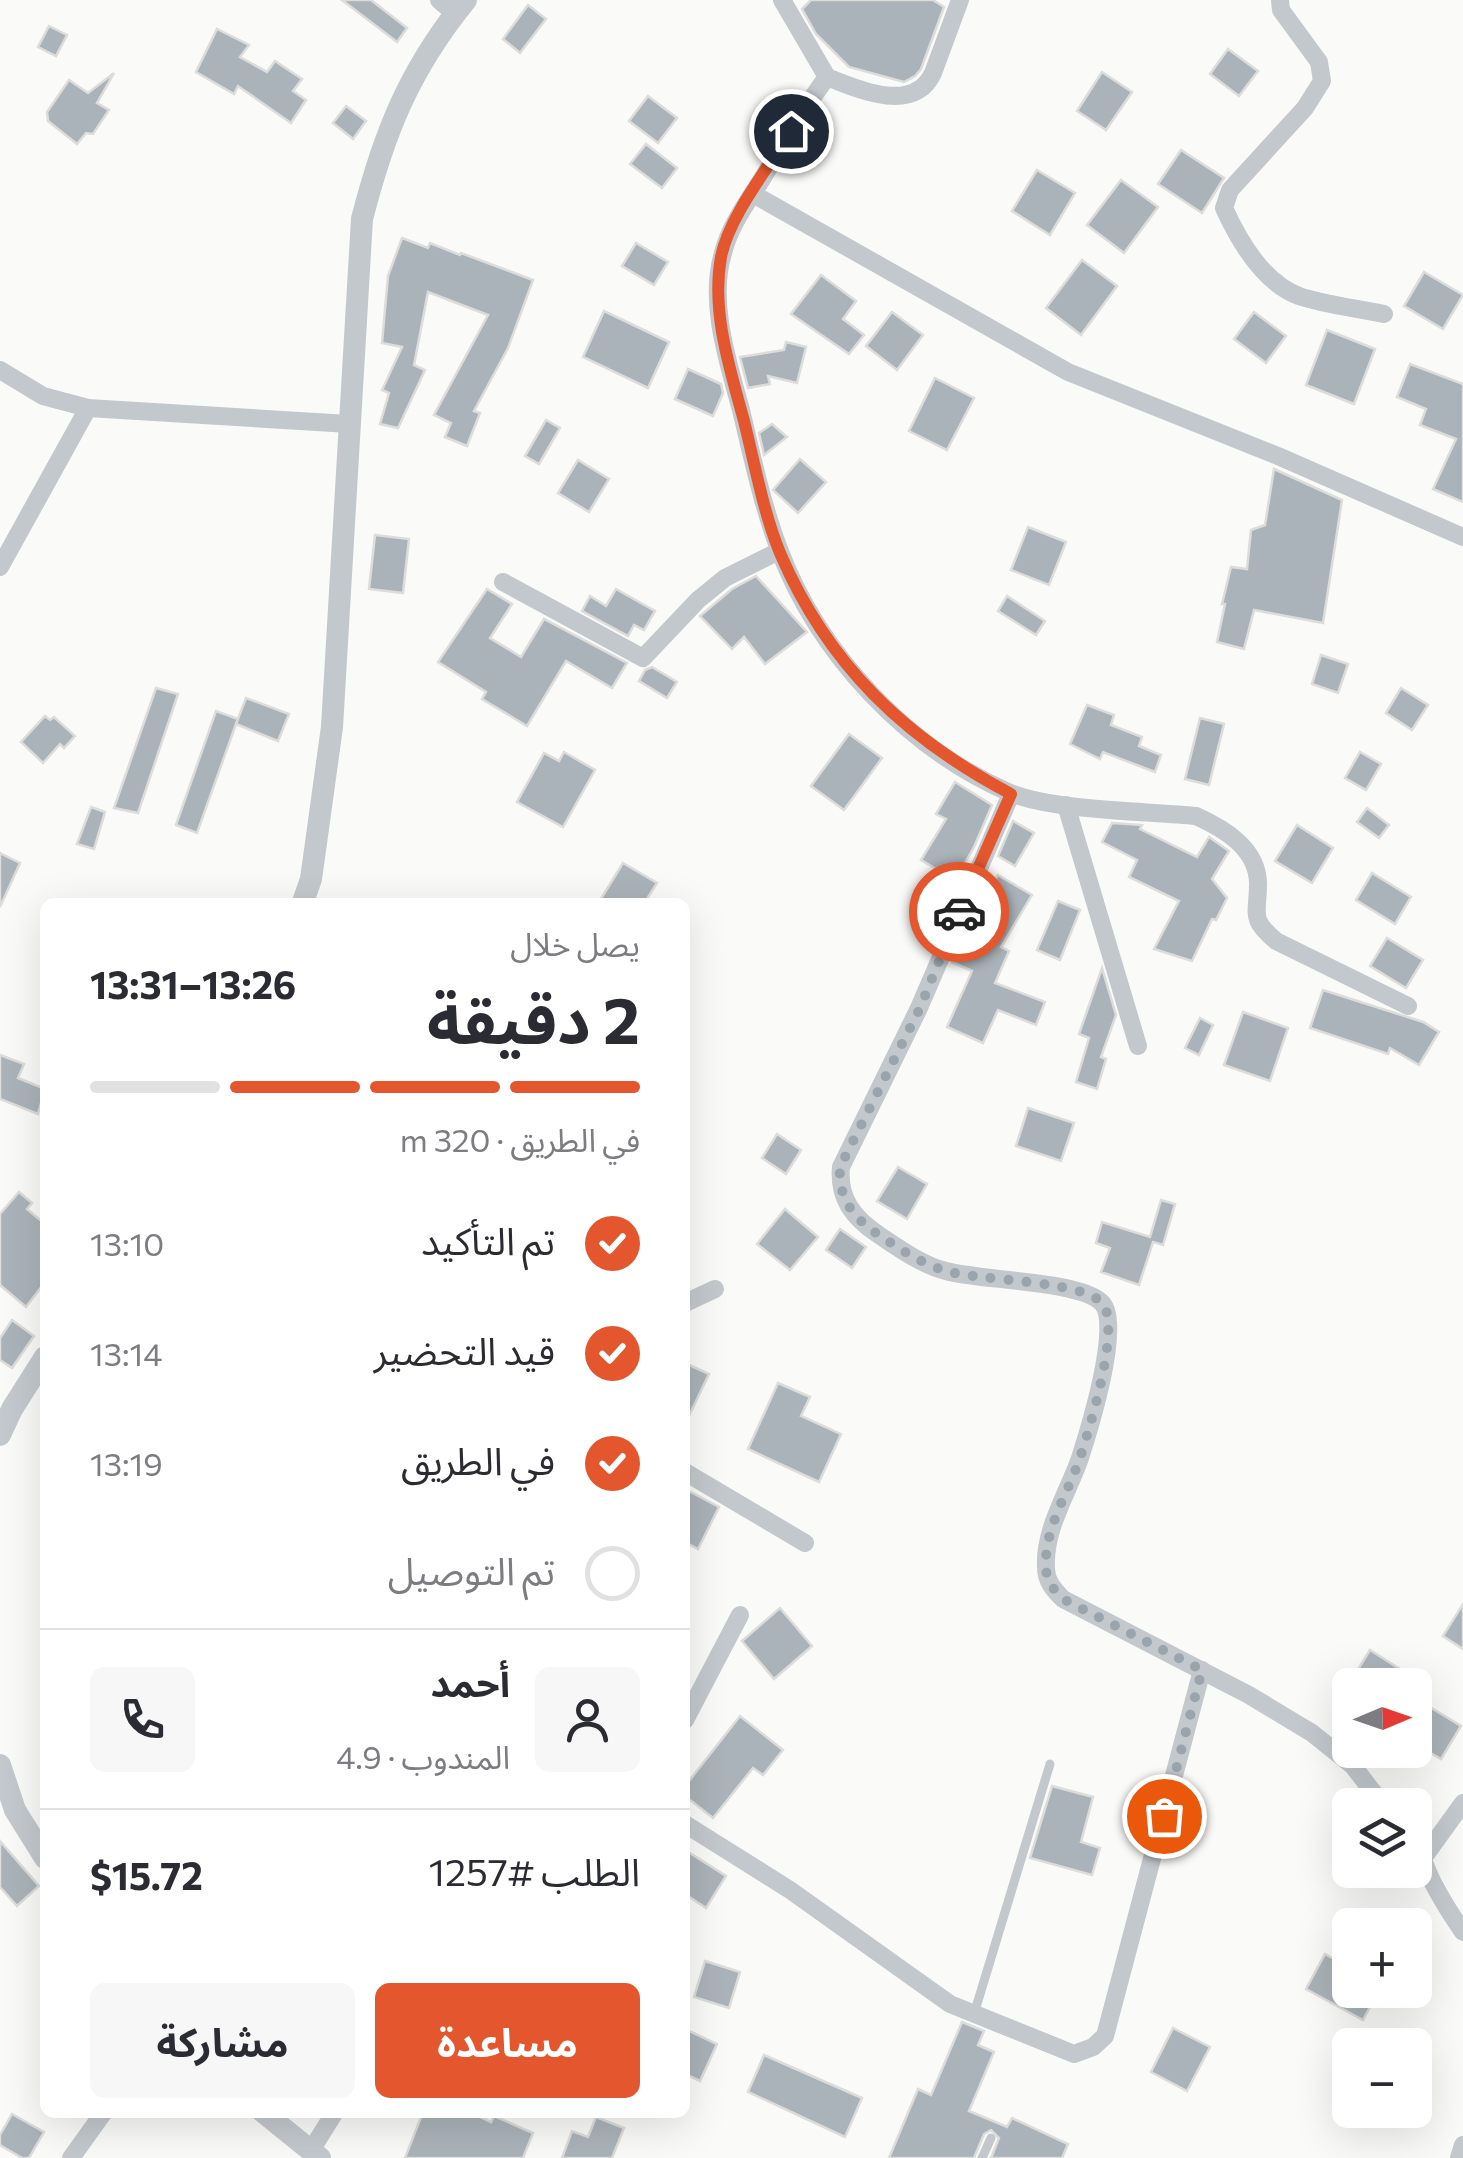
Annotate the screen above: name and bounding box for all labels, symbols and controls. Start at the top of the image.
pin [749,89,834,174]
icon: home [764,104,819,159]
courier [909,862,1009,962]
icon: car [932,885,987,940]
text: يصل خلال [510,923,640,963]
text: 13:26–13:31 [90,960,296,1007]
text: 2 دقيقة [427,978,640,1057]
text: في الطريق · 320 m [400,1119,640,1159]
text: تم التأكيد [421,1216,555,1263]
icon: check [585,1216,640,1271]
text: 13:10 [90,1223,164,1263]
text: قيد التحضير [374,1326,555,1373]
icon: check [585,1326,640,1381]
text: 13:14 [90,1333,162,1373]
text: في الطريق [401,1436,555,1483]
icon: check [585,1436,640,1491]
text: 13:19 [90,1443,163,1483]
text: تم التوصيل [388,1546,555,1593]
text: أحمد [430,1658,510,1705]
button: phone [90,1667,195,1772]
button: person [535,1667,640,1772]
north arrow [1332,1668,1432,1768]
map controls [1332,1668,1432,2128]
text: المندوب · 4.9 [336,1736,510,1776]
pin [1122,1774,1207,1859]
button: layers [1332,1788,1432,1888]
icon: bag [1137,1789,1192,1844]
text: الطلب #1257 [429,1847,640,1894]
text: $15.72 [90,1851,203,1898]
button: + [1332,1908,1432,2008]
button: مشاركة [90,1983,355,2098]
button: مساعدة [375,1983,640,2098]
button: − [1332,2028,1432,2128]

